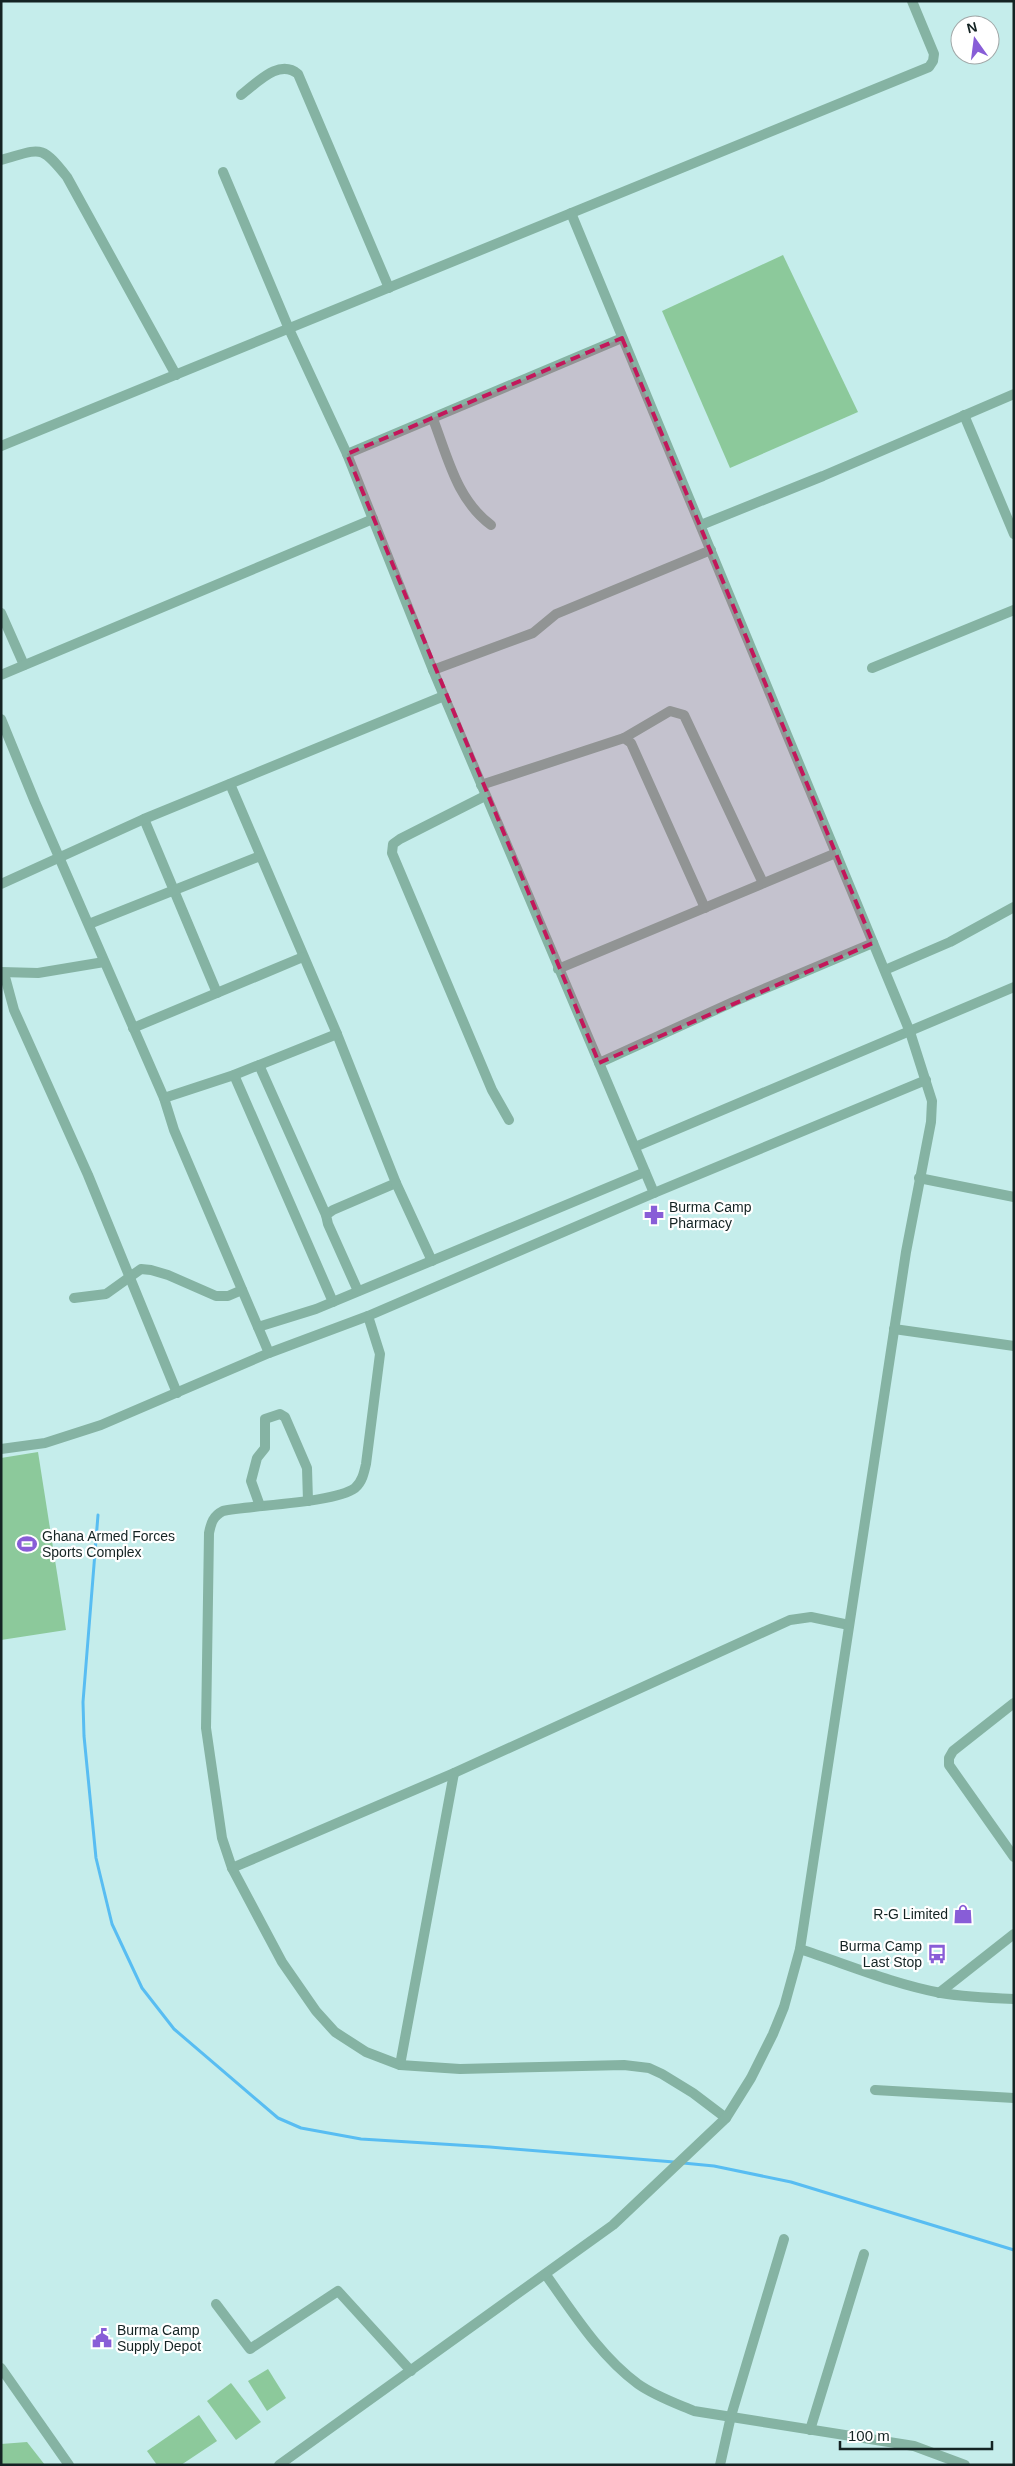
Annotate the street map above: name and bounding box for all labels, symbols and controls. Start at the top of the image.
north arrow [950,15,1000,65]
text: N [965,18,979,36]
place label: Burma Camp Pharmacy [669,1199,752,1231]
pharmacy icon: Burma Camp Pharmacy [643,1204,665,1226]
place label: Ghana Armed Forces Sports Complex [42,1528,175,1560]
sports icon: Ghana Armed Forces Sports Complex [16,1533,38,1555]
shop icon: R-G Limited [952,1903,974,1925]
place label: R-G Limited [873,1906,948,1922]
place label: Burma Camp Last Stop [840,1938,922,1970]
bus stop icon: Burma Camp Last Stop [926,1943,948,1965]
place label: Burma Camp Supply Depot [117,2322,201,2354]
public building icon: Burma Camp Supply Depot [91,2327,113,2349]
scale bar [840,2418,992,2450]
text: 100 m [848,2427,890,2444]

